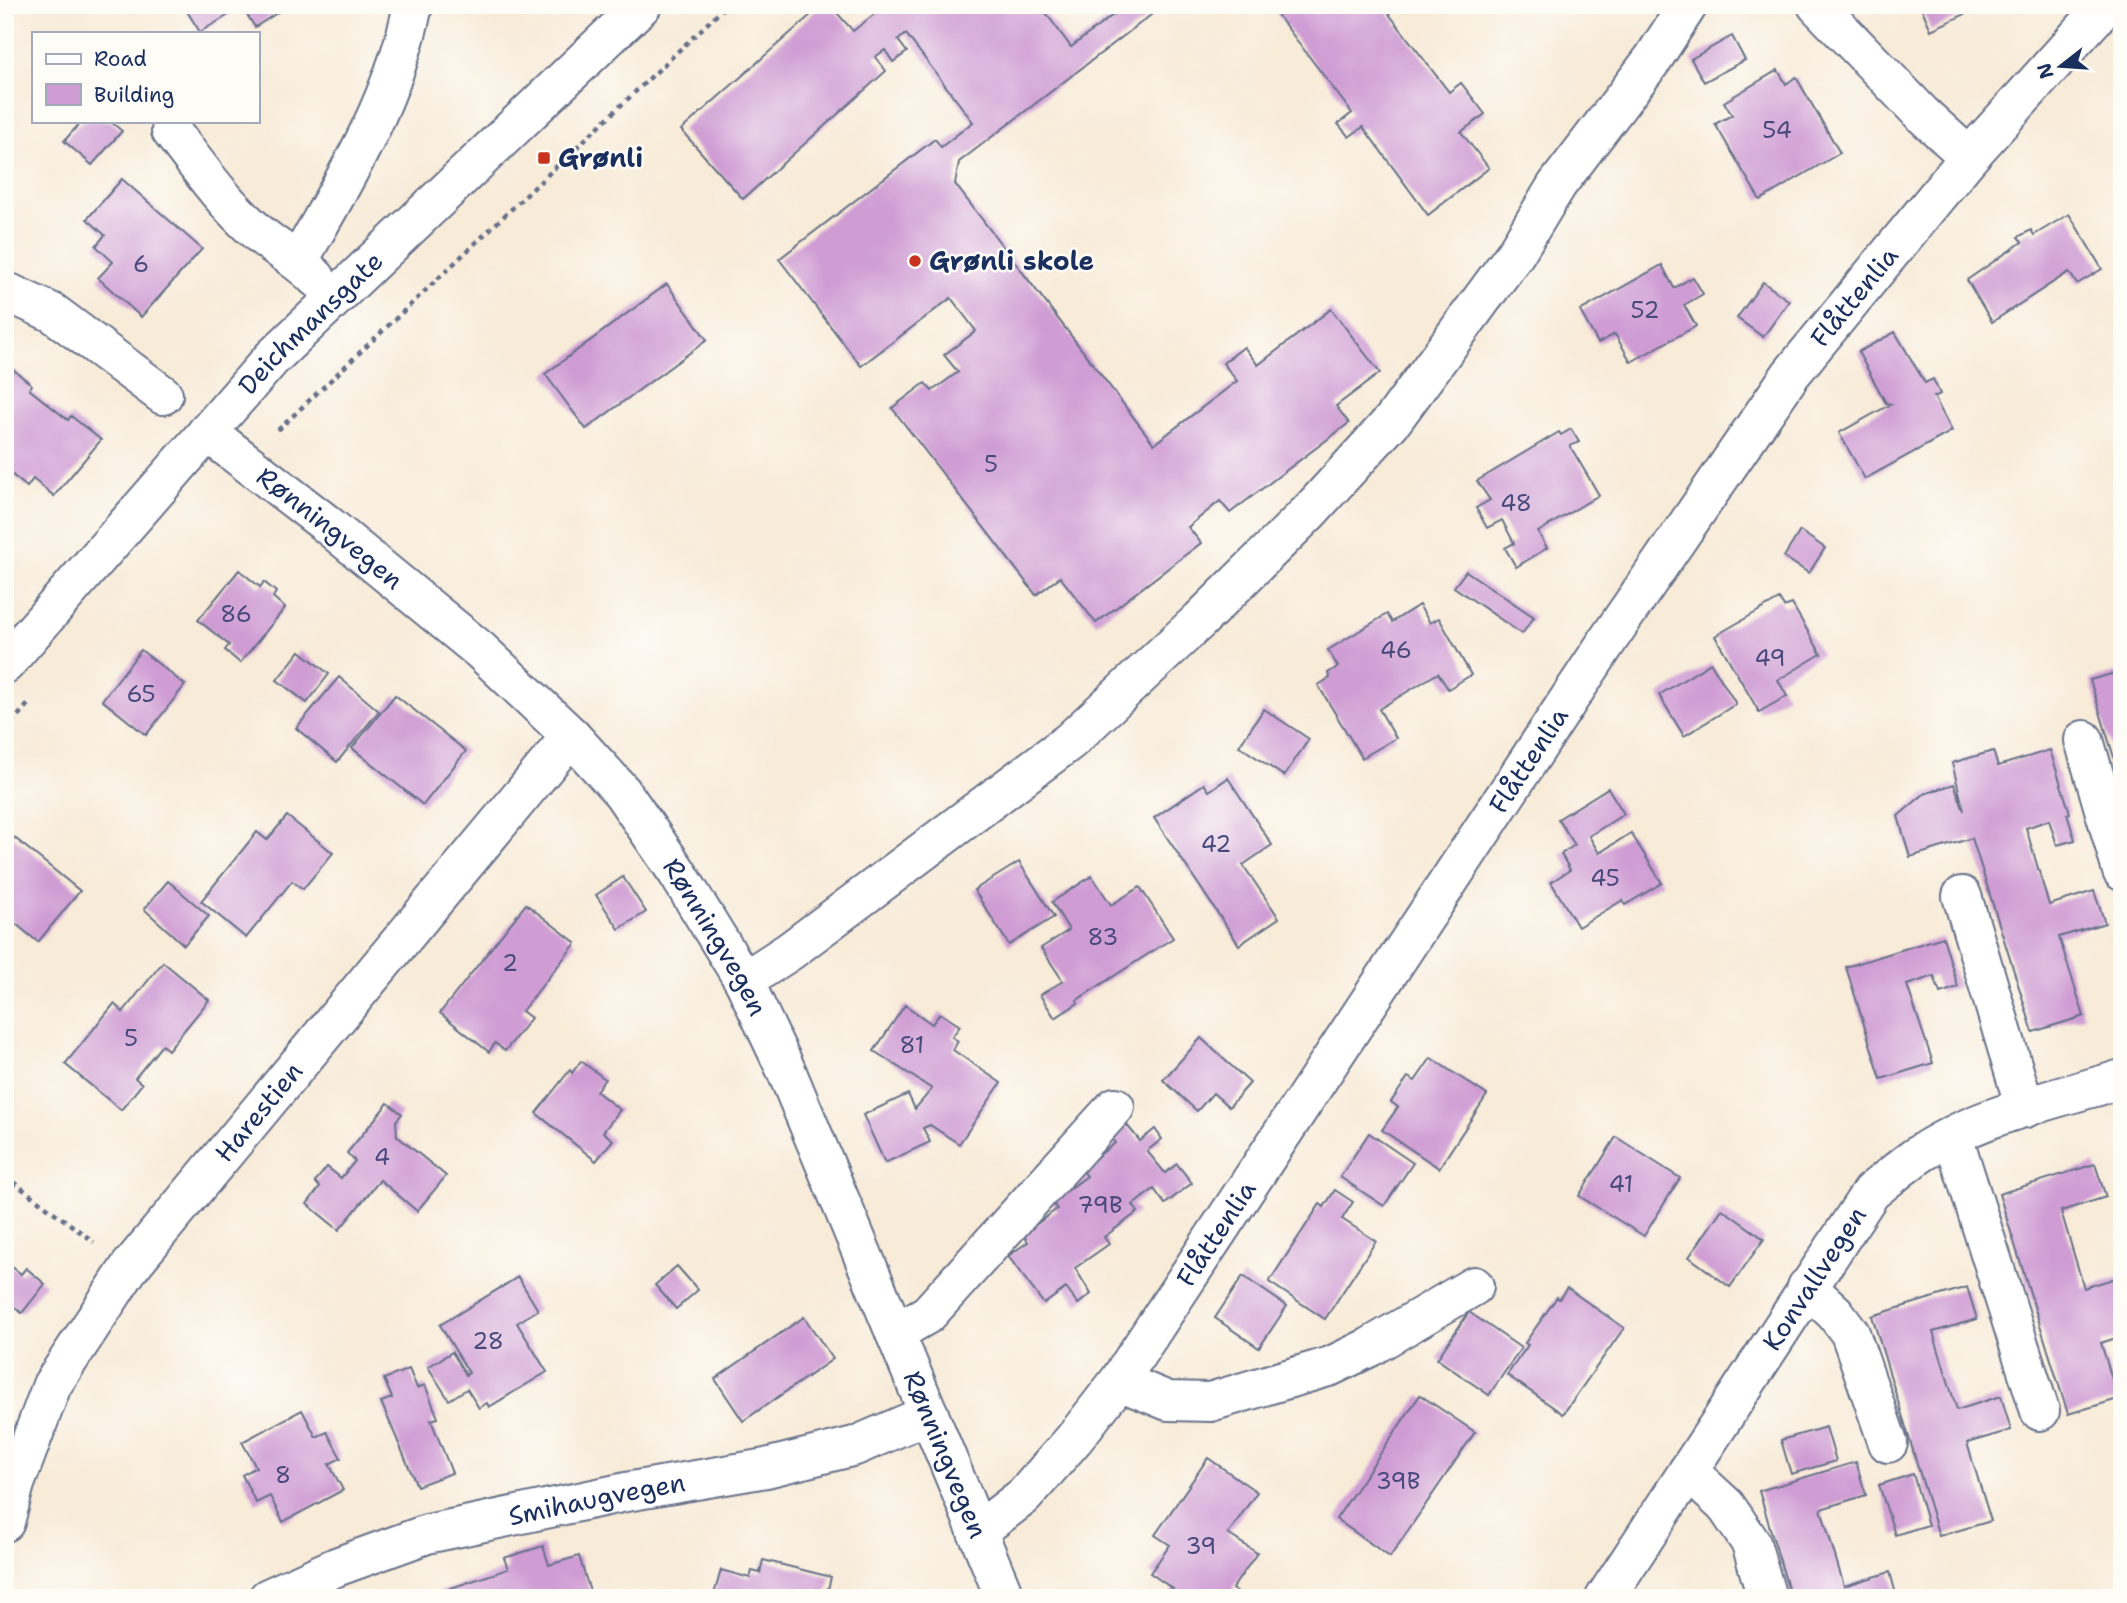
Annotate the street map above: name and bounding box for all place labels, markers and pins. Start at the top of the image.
place label: Grønli [558,140,643,175]
marker: Grønli [536,150,552,166]
place label: Grønli skole [929,243,1094,278]
marker: Grønli skole [907,253,923,269]

